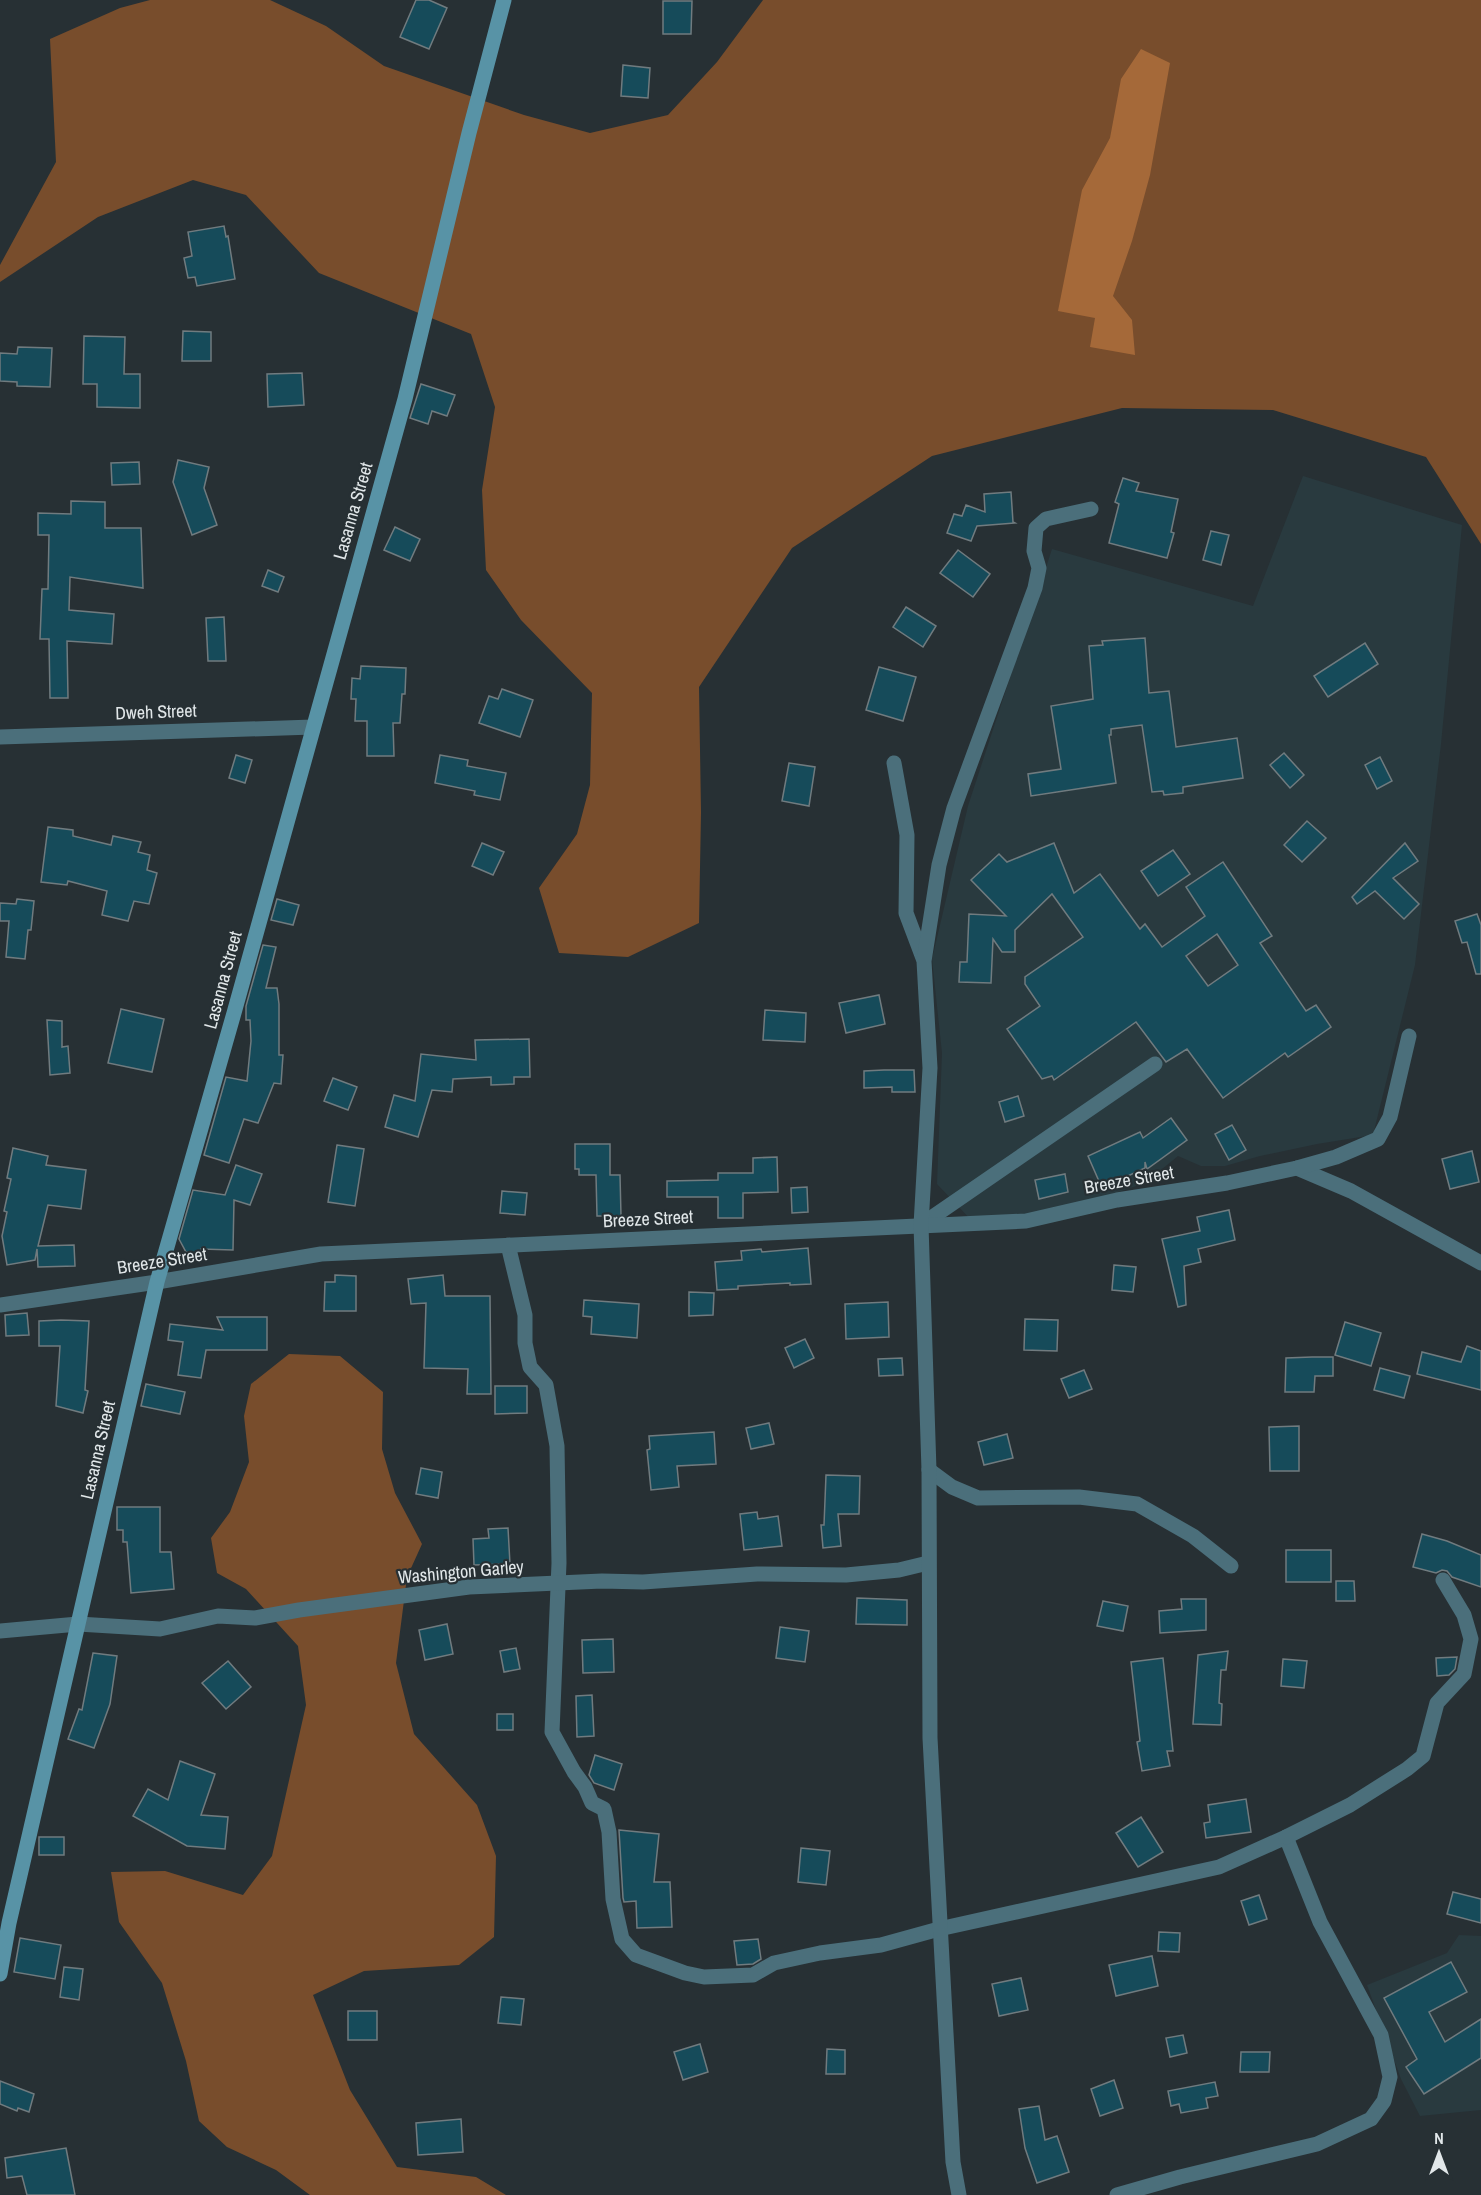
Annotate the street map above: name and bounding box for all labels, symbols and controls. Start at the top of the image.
street label: Lasanna Street [327,459,378,562]
street label: Dweh Street [115,698,197,725]
street label: Lasanna Street [197,928,248,1031]
street label: Breeze Street [1082,1159,1176,1200]
street label: Breeze Street [602,1204,694,1233]
street label: Breeze Street [115,1241,208,1280]
street label: Lasanna Street [74,1398,121,1501]
street label: Washington Garley [397,1554,525,1589]
north arrow [1409,2123,1469,2183]
text: N [1434,2127,1444,2149]

